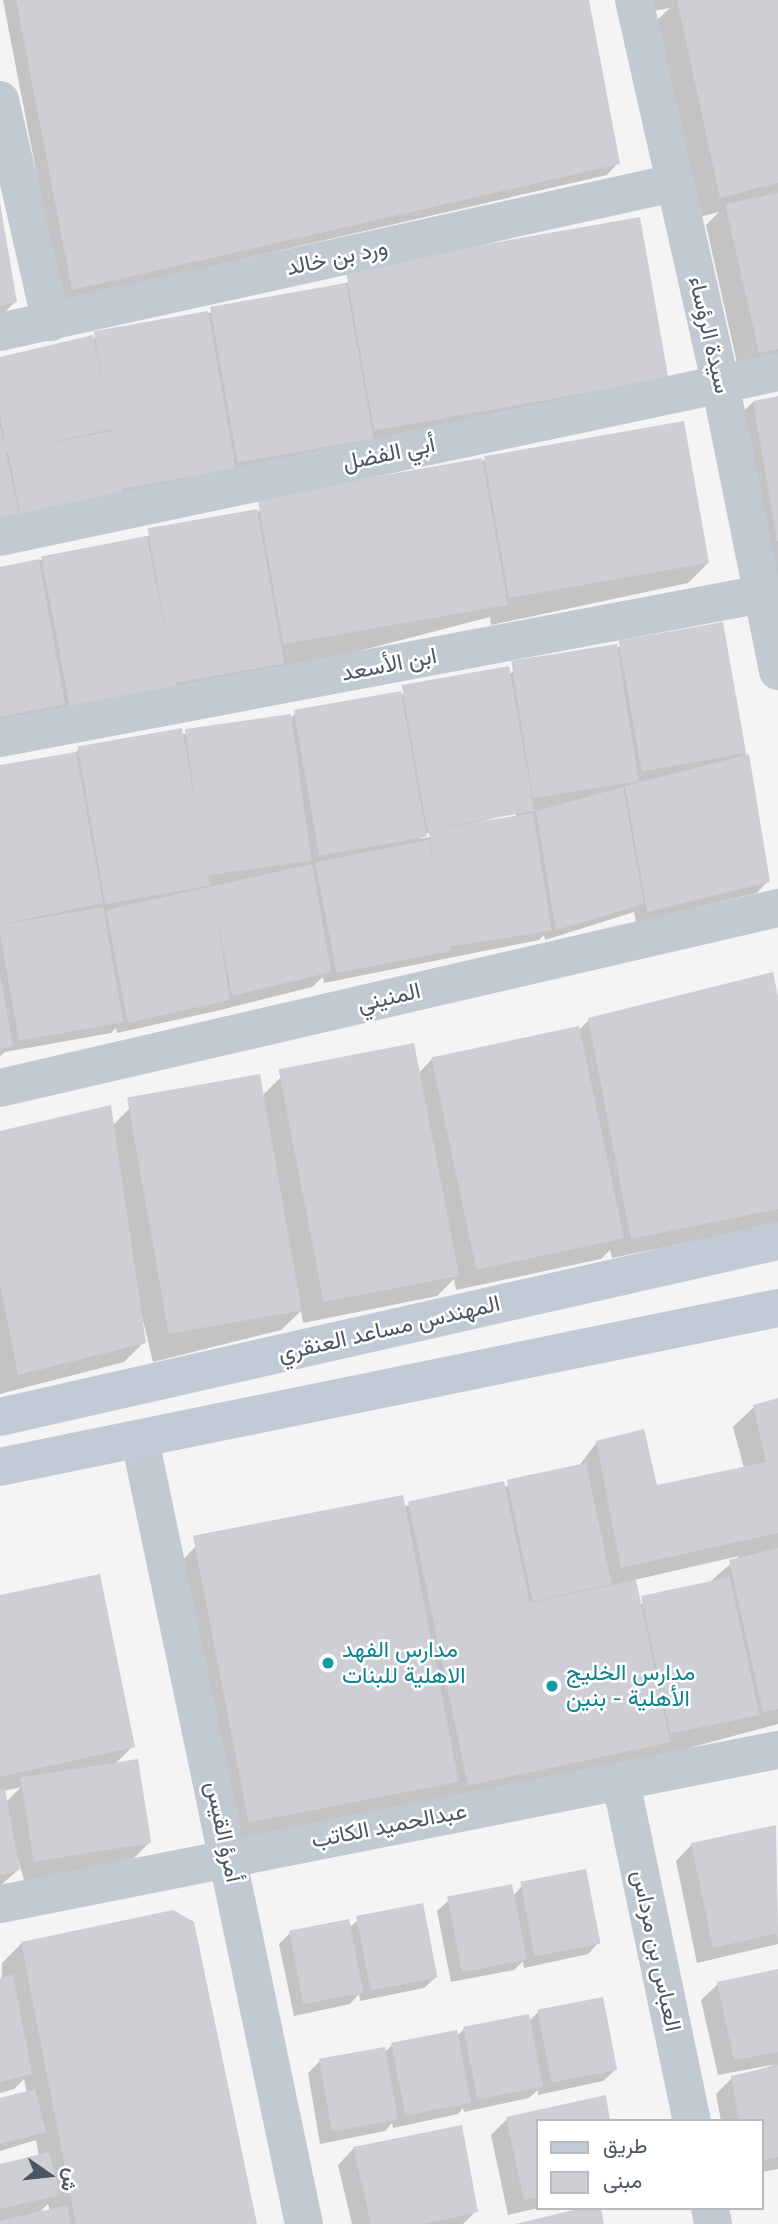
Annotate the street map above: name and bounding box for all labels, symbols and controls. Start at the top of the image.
street label: ورد بن خالد [284,234,390,282]
street label: سيدة الرؤساء [682,274,736,396]
street label: أبي الفضل [340,431,438,477]
street label: ابن الأسعد [339,642,439,688]
street label: المنيني [355,977,423,1019]
street label: المهندس مساعد العنقري [275,1290,503,1368]
place label: مدارس الفهد الاهلية للبنات [342,1636,466,1690]
marker: مدارس الفهد الاهلية للبنات [320,1655,336,1671]
place label: مدارس الخليج الأهلية - بنين [566,1659,695,1713]
marker: مدارس الخليج الأهلية - بنين [544,1678,560,1694]
street label: أمرؤ القيس [199,1779,247,1885]
street label: عبدالحميد الكاتب [309,1797,469,1855]
street label: العباس بن مرداس [625,1868,687,2034]
legend [536,2119,764,2210]
text: طريق [603,2132,648,2160]
north arrow [14,2140,84,2210]
text: ش [54,2166,85,2194]
text: مبنى [603,2167,642,2195]

